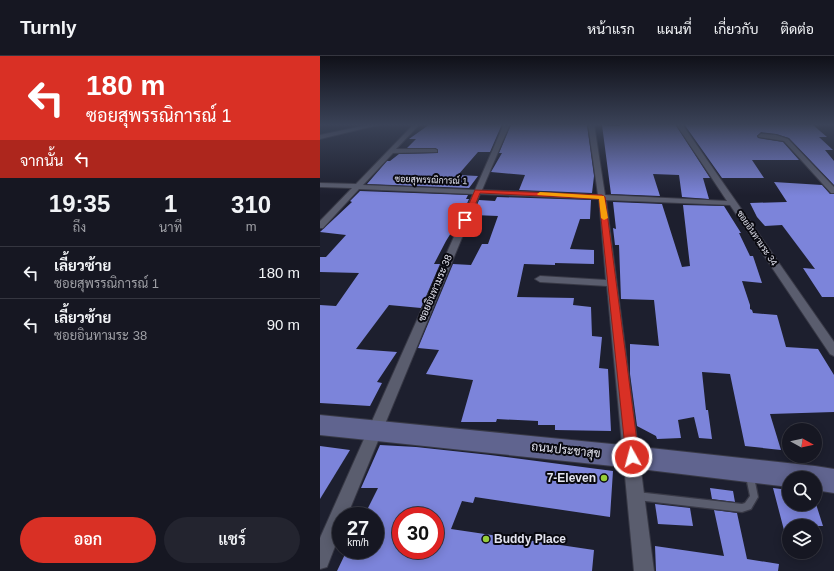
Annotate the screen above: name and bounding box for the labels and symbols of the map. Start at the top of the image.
street label: ซอยสุพรรณิการณ์ 1 [394,173,468,187]
pin [448,203,482,237]
street label: ซอยอินทามระ 34 [735,208,779,268]
street label: ซอยอินทามระ 38 [416,252,454,323]
north arrow [782,423,822,463]
position arrow [611,436,653,478]
street label: ถนนประชาสุข [530,439,601,463]
place label: 7-Eleven [547,471,596,485]
marker: 7-Eleven [599,473,609,483]
speed limit sign: 30 [392,507,444,559]
place label: Buddy Place [494,532,566,546]
marker: Buddy Place [481,534,491,544]

